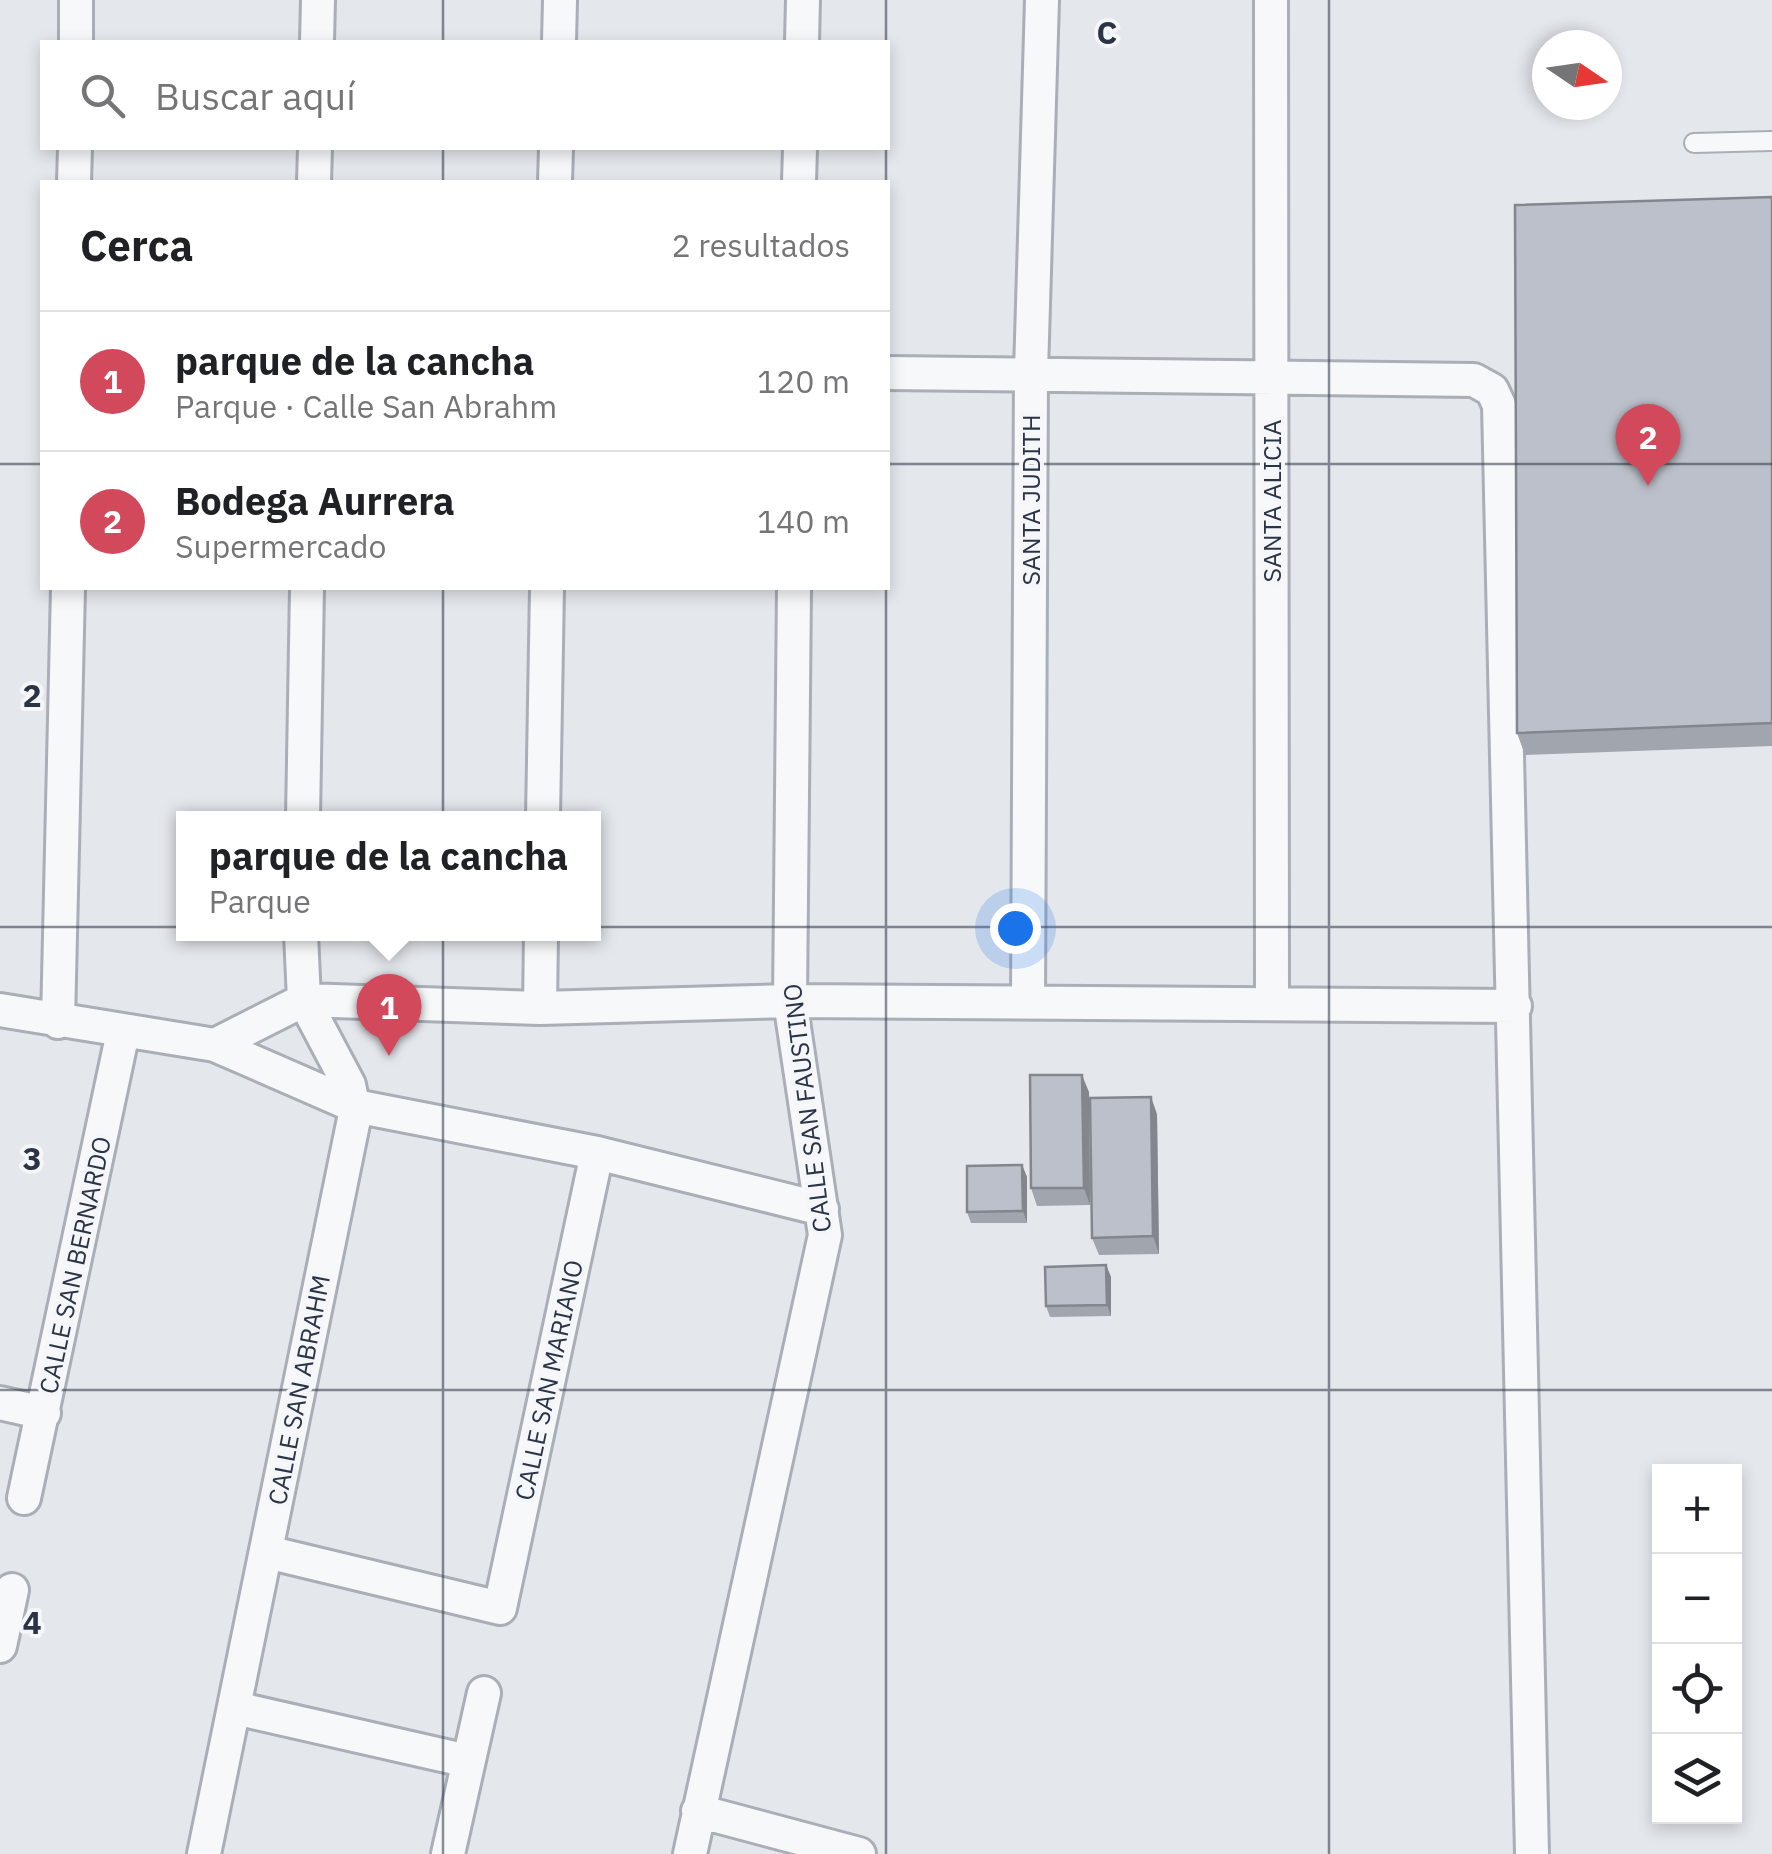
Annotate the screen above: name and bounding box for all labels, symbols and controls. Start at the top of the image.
text: C [1097,11,1117,53]
north arrow [1532,30,1622,120]
search box [40,40,890,150]
icon: search [75,68,130,123]
text: Buscar aquí [155,71,356,120]
text: Cerca [80,218,193,273]
text: 2 resultados [671,224,850,266]
text: parque de la cancha [175,336,534,385]
text: 1 [103,360,122,402]
text: 120 m [757,360,850,402]
text: Parque · Calle San Abrahm [175,385,557,427]
pin: 2 [1616,404,1680,486]
street label: SANTA JUDITH [1014,414,1047,586]
street label: SANTA ALICIA [1255,420,1288,582]
text: Bodega Aurrera [175,476,455,525]
text: 2 [103,500,122,542]
text: 140 m [757,500,850,542]
text: Supermercado [175,525,386,567]
text: 2 [22,674,42,716]
popup [176,811,601,941]
text: parque de la cancha [209,831,568,880]
text: Parque [209,880,311,922]
your location [990,903,1041,954]
pin: 1 [356,974,422,1056]
street label: CALLE SAN FAUSTINO [775,982,838,1234]
street label: CALLE SAN BERNARDO [31,1133,118,1397]
text: 3 [22,1137,42,1179]
street label: CALLE SAN MARIANO [507,1257,590,1503]
street label: CALLE SAN ABRAHM [260,1272,337,1508]
map controls [1652,1464,1742,1824]
button: + [1652,1464,1742,1554]
button: − [1652,1554,1742,1644]
text: 4 [22,1601,42,1643]
button: locate [1652,1644,1742,1734]
button: layers [1652,1734,1742,1824]

